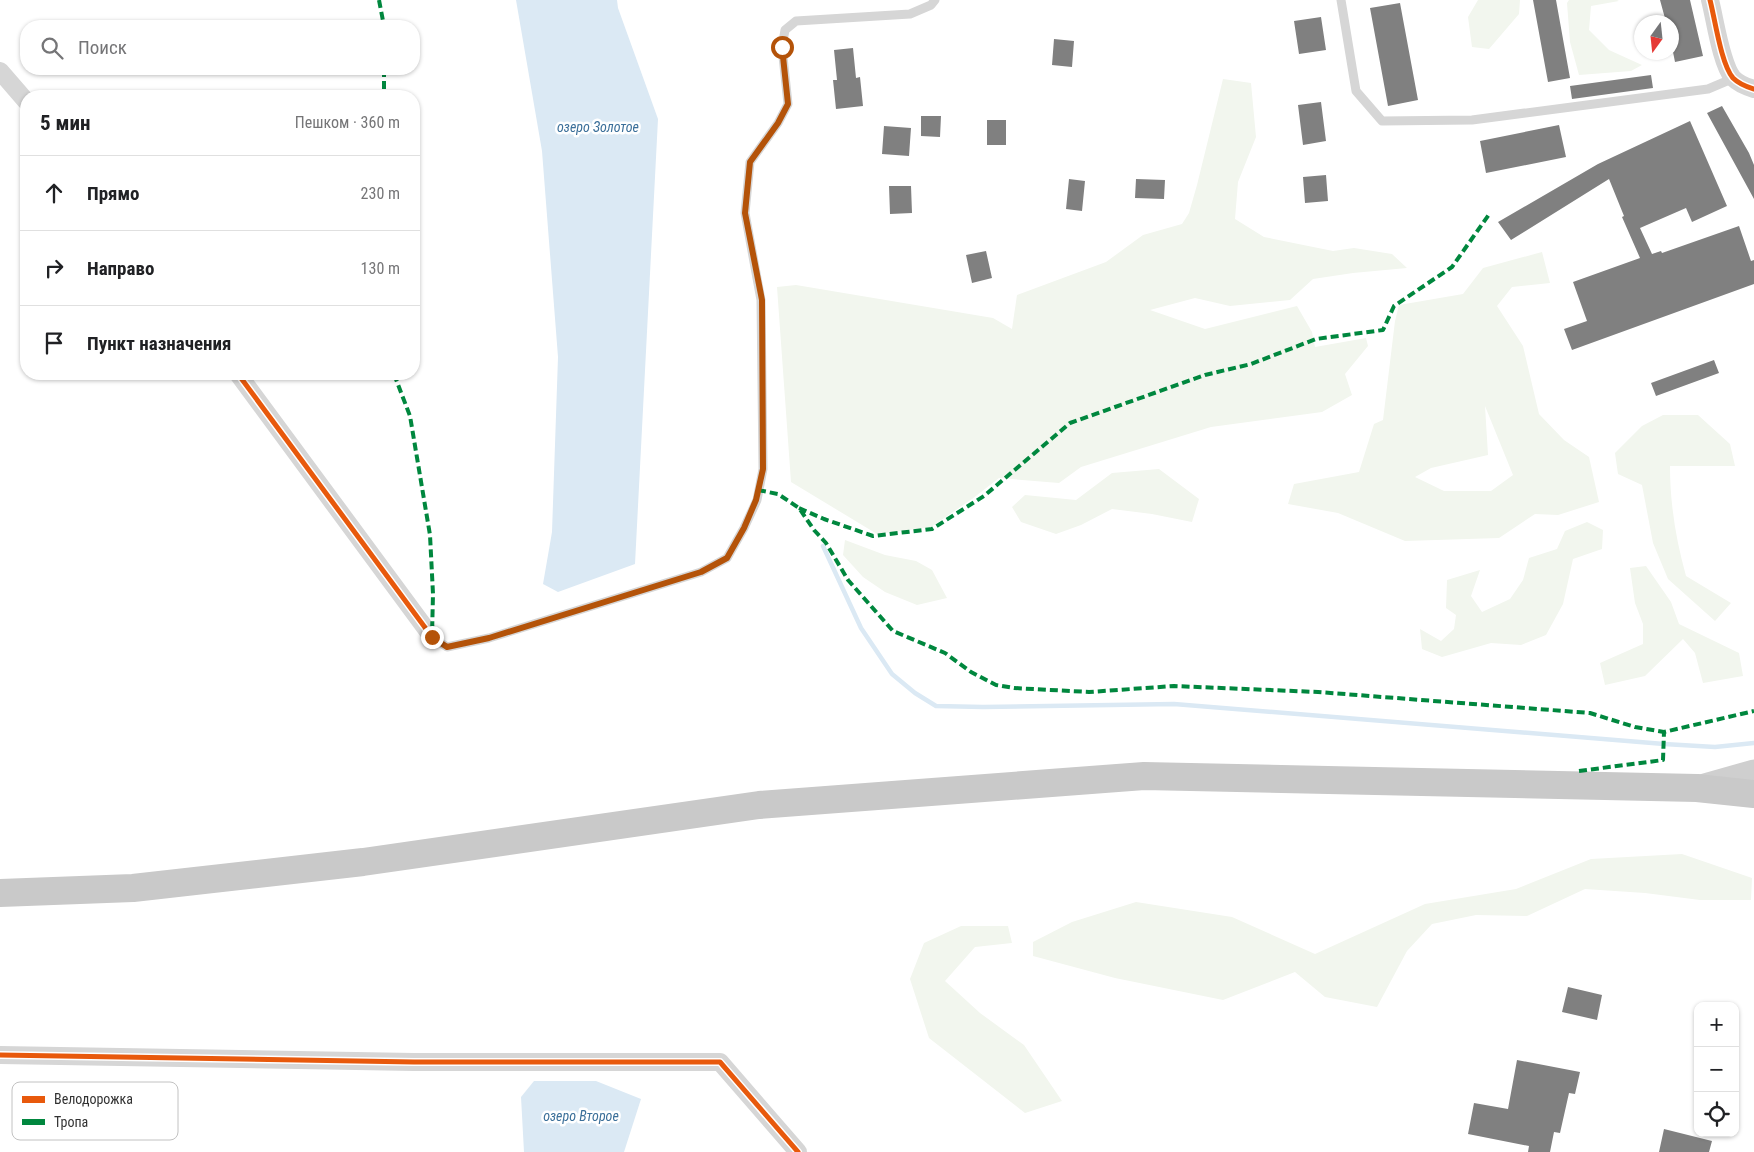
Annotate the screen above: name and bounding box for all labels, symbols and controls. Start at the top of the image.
north arrow [1634,15,1679,60]
search box [20,20,420,75]
icon: search [38,34,66,62]
text: Поиск [78,36,127,59]
route start [771,36,794,59]
text: 5 мин [40,111,90,135]
text: Пешком · 360 m [295,113,400,132]
water label: озеро Золотое [557,119,639,135]
icon: ahead [40,179,68,207]
text: Прямо [87,182,140,205]
text: 230 m [361,184,400,203]
icon: right [40,254,68,282]
text: Направо [87,257,154,280]
text: 130 m [361,259,400,278]
icon: arrive [40,329,68,357]
text: Пункт назначения [87,332,231,355]
route end [421,626,444,649]
map controls [1694,1002,1739,1137]
button: + [1694,1002,1739,1047]
button: − [1694,1047,1739,1092]
legend [12,1082,178,1140]
text: Велодорожка [54,1091,133,1107]
button: locate [1694,1092,1739,1137]
water label: озеро Второе [543,1108,619,1124]
text: Тропа [54,1114,88,1130]

